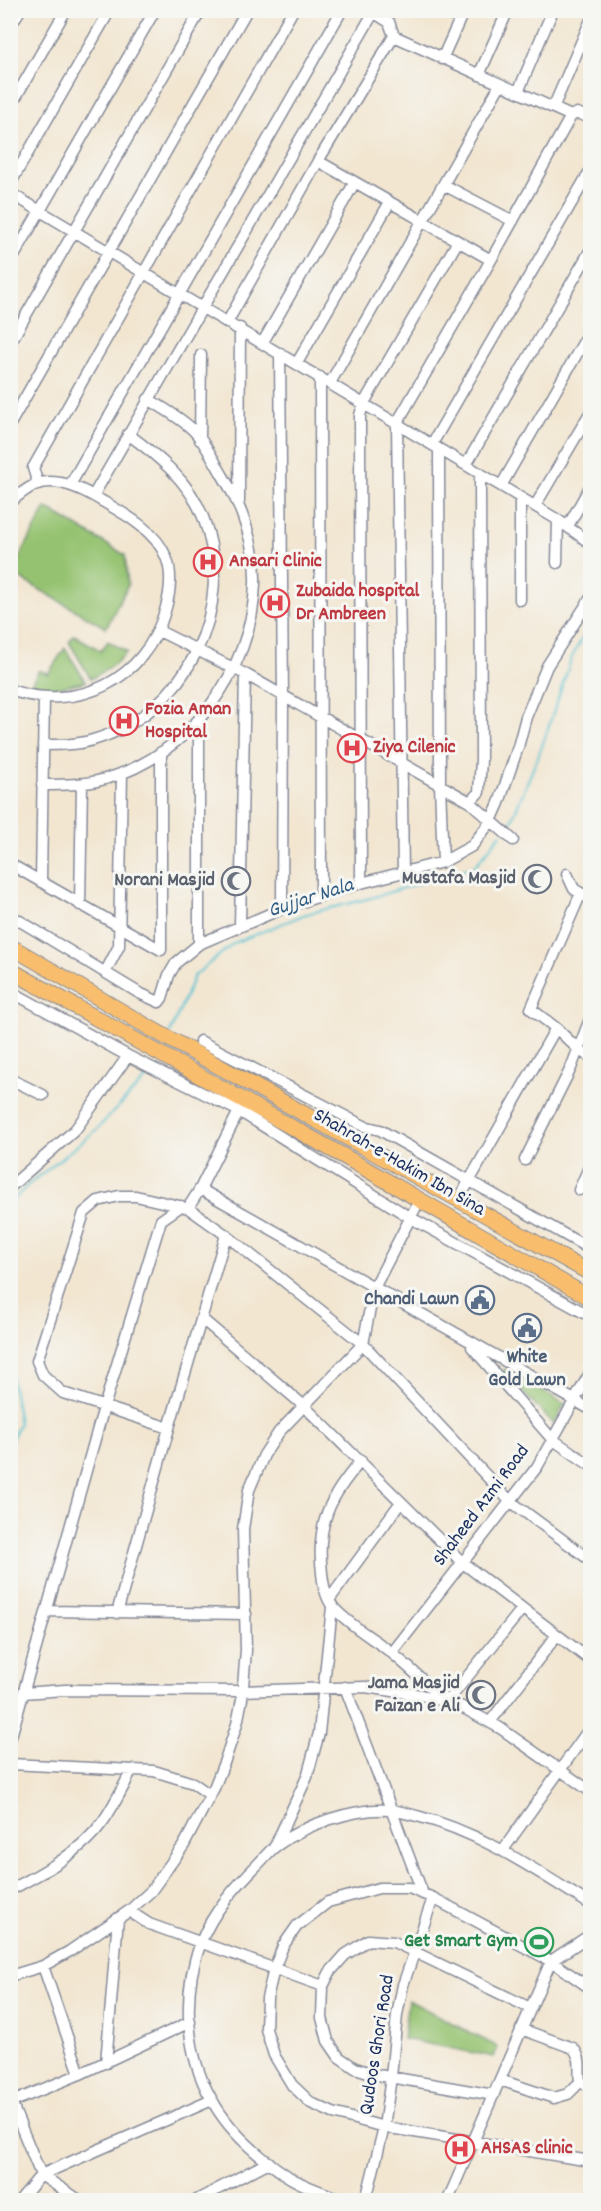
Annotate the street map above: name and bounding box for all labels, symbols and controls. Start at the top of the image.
hospital icon: Ansari Clinic [192,546,224,578]
place label: Ansari Clinic [229,548,322,576]
place label: Zubaida hospital Dr Ambreen [296,578,420,629]
hospital icon: Zubaida hospital Dr Ambreen [259,587,291,619]
place label: Fozia Aman Hospital [145,696,231,747]
hospital icon: Fozia Aman Hospital [108,705,140,737]
hospital icon: Ziya Cilenic [336,732,368,764]
place label: Ziya Cilenic [373,734,456,762]
mosque icon: Mustafa Masjid [521,863,553,895]
mosque icon: Norani Masjid [220,865,252,897]
place label: Mustafa Masjid [402,865,516,893]
place label: Norani Masjid [114,867,215,895]
water label: Gujjar Nala [264,871,359,927]
street label: Shahrah-e-Hakim Ibn Sina [308,1102,491,1224]
public building icon: Chandi Lawn [464,1284,496,1316]
place label: Chandi Lawn [364,1286,459,1314]
public building icon: White Gold Lawn [511,1312,543,1344]
place label: White Gold Lawn [488,1344,566,1395]
street label: Shaheed Azmi Road [427,1439,537,1573]
place label: Jama Masjid Faizan e Ali [368,1670,460,1721]
mosque icon: Jama Masjid Faizan e Ali [465,1679,497,1711]
sports icon: Get Smart Gym [523,1926,555,1958]
place label: Get Smart Gym [404,1928,518,1956]
street label: Qudoos Ghori Road [353,1973,403,2117]
hospital icon: AHSAS clinic [444,2133,476,2165]
place label: AHSAS clinic [481,2135,573,2163]

